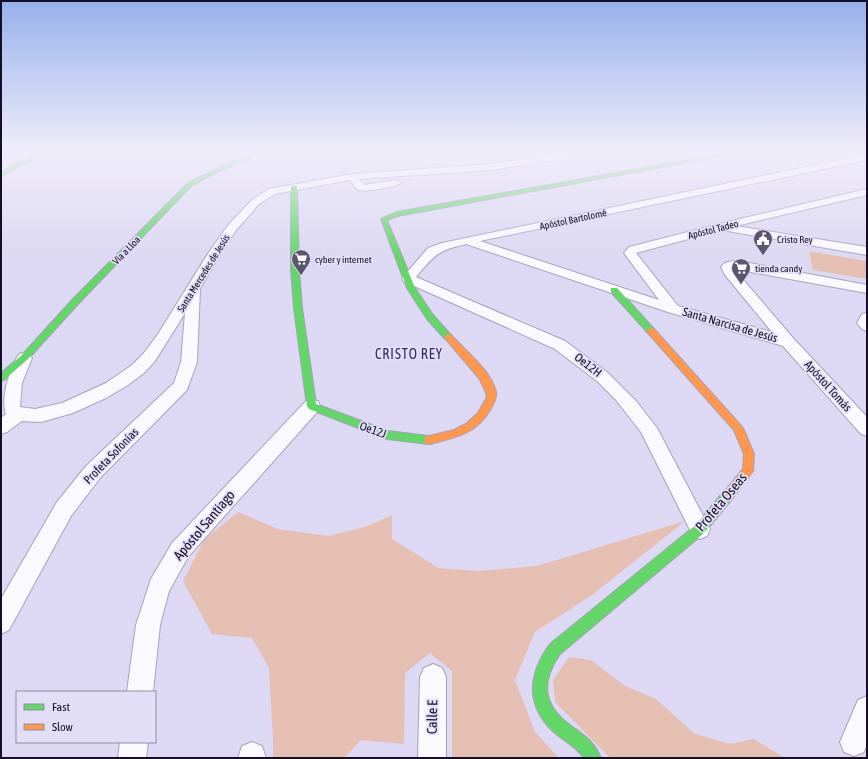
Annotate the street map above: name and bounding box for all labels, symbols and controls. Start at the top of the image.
street label: Apóstol Bartolomé [539,207,608,232]
street label: Apóstol Tadeo [687,218,740,241]
public building icon: Cristo Rey [752,228,774,256]
street label: Santa Mercedes de Jesús [175,232,232,314]
street label: Via a Lloa [110,234,143,267]
place label: Cristo Rey [777,234,813,245]
supermarket icon: cyber y internet [290,248,312,276]
place label: cyber y internet [315,254,372,265]
supermarket icon: tienda candy [730,257,752,285]
place label: tienda candy [755,263,802,274]
street label: Santa Narcisa de Jesús [681,305,779,345]
district label: CRISTO REY [375,346,443,362]
street label: Oe12H [572,350,604,380]
street label: Apóstol Tomás [801,358,855,414]
street label: Oe12J [358,419,388,441]
street label: Profeta Sofonías [81,425,141,487]
street label: Profeta Oseas [692,470,750,534]
street label: Apóstol Santiago [170,487,238,563]
legend [16,691,156,743]
text: Fast [52,700,70,714]
street label: Calle E [424,700,440,734]
text: Slow [52,720,73,734]

